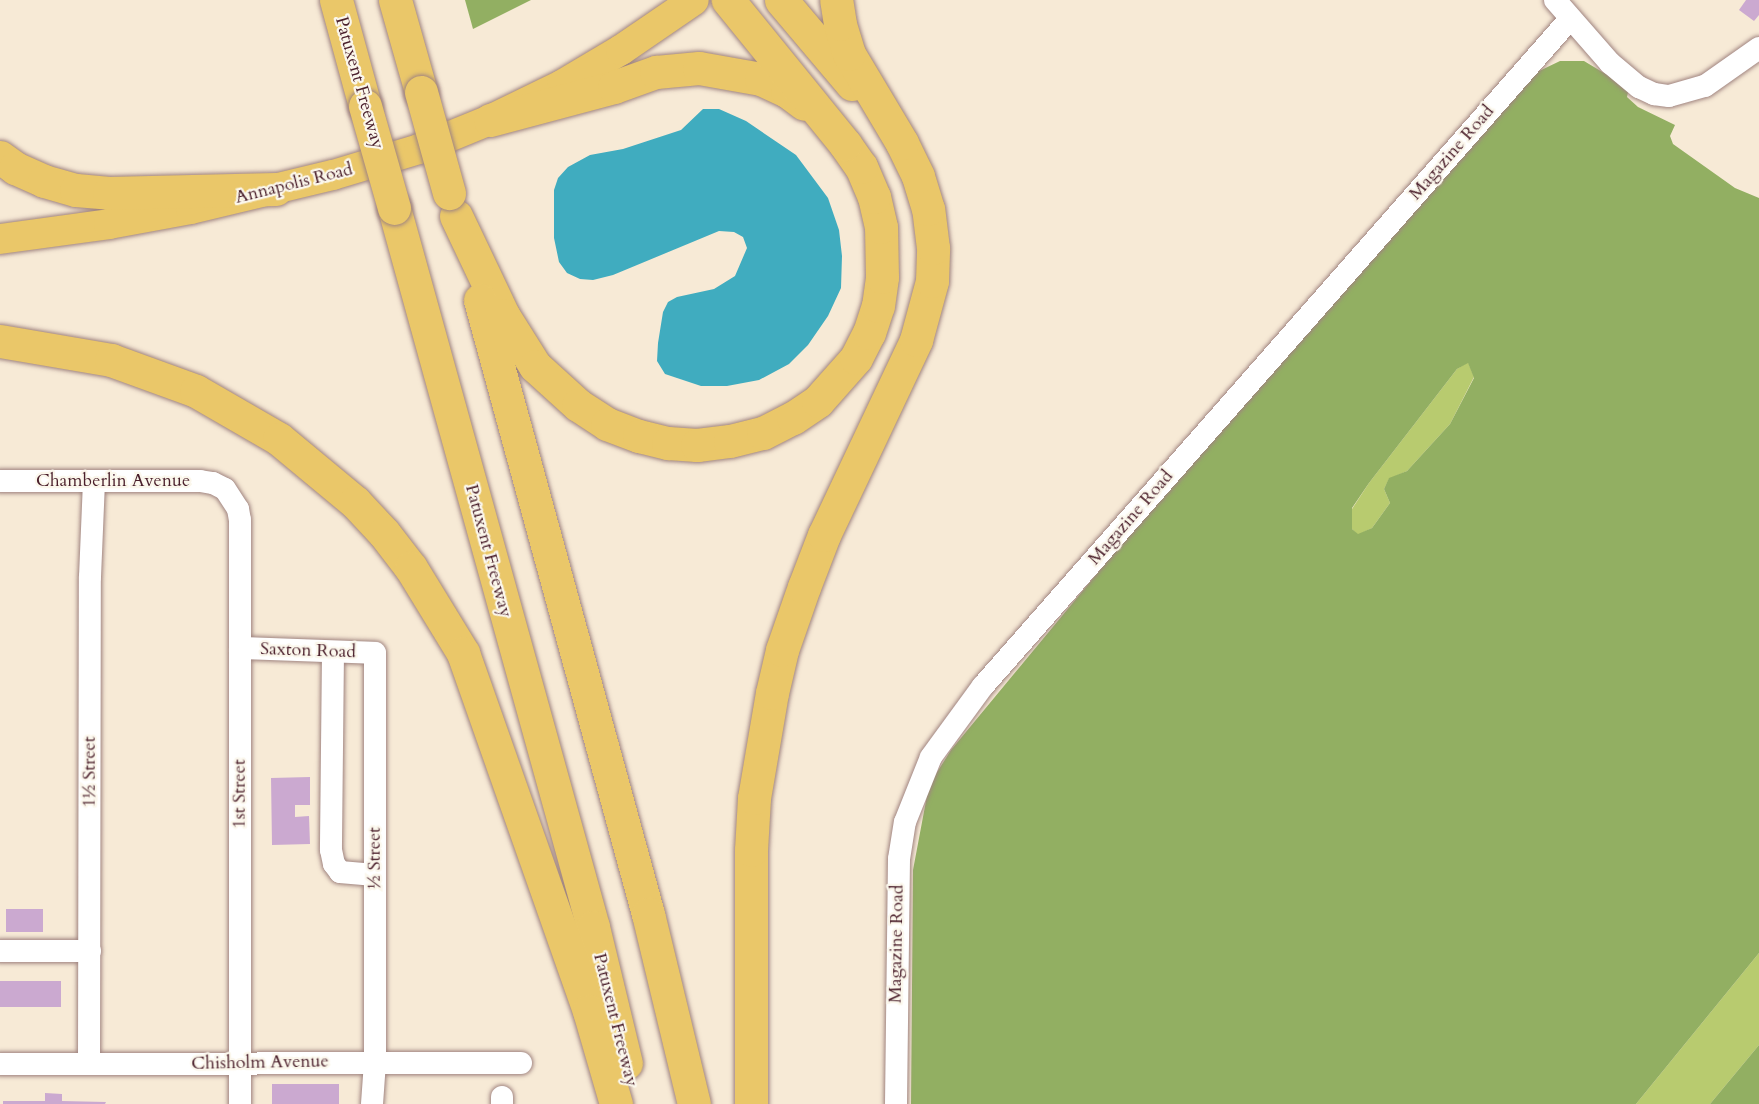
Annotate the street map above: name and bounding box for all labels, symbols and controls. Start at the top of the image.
street label: Patuxent Freeway [330,14,388,152]
street label: Magazine Road [1405,101,1499,205]
street label: Annapolis Road [233,159,355,209]
street label: Magazine Road [1084,466,1178,570]
street label: Chamberlin Avenue [36,470,190,492]
street label: Patuxent Freeway [460,482,516,620]
street label: Saxton Road [260,639,356,663]
street label: 1½ Street [79,737,101,807]
street label: 1st Street [229,759,251,829]
street label: ½ Street [364,827,386,889]
street label: Magazine Road [885,885,909,1003]
street label: Patuxent Freeway [588,951,642,1089]
street label: Chisholm Avenue [191,1051,329,1075]

